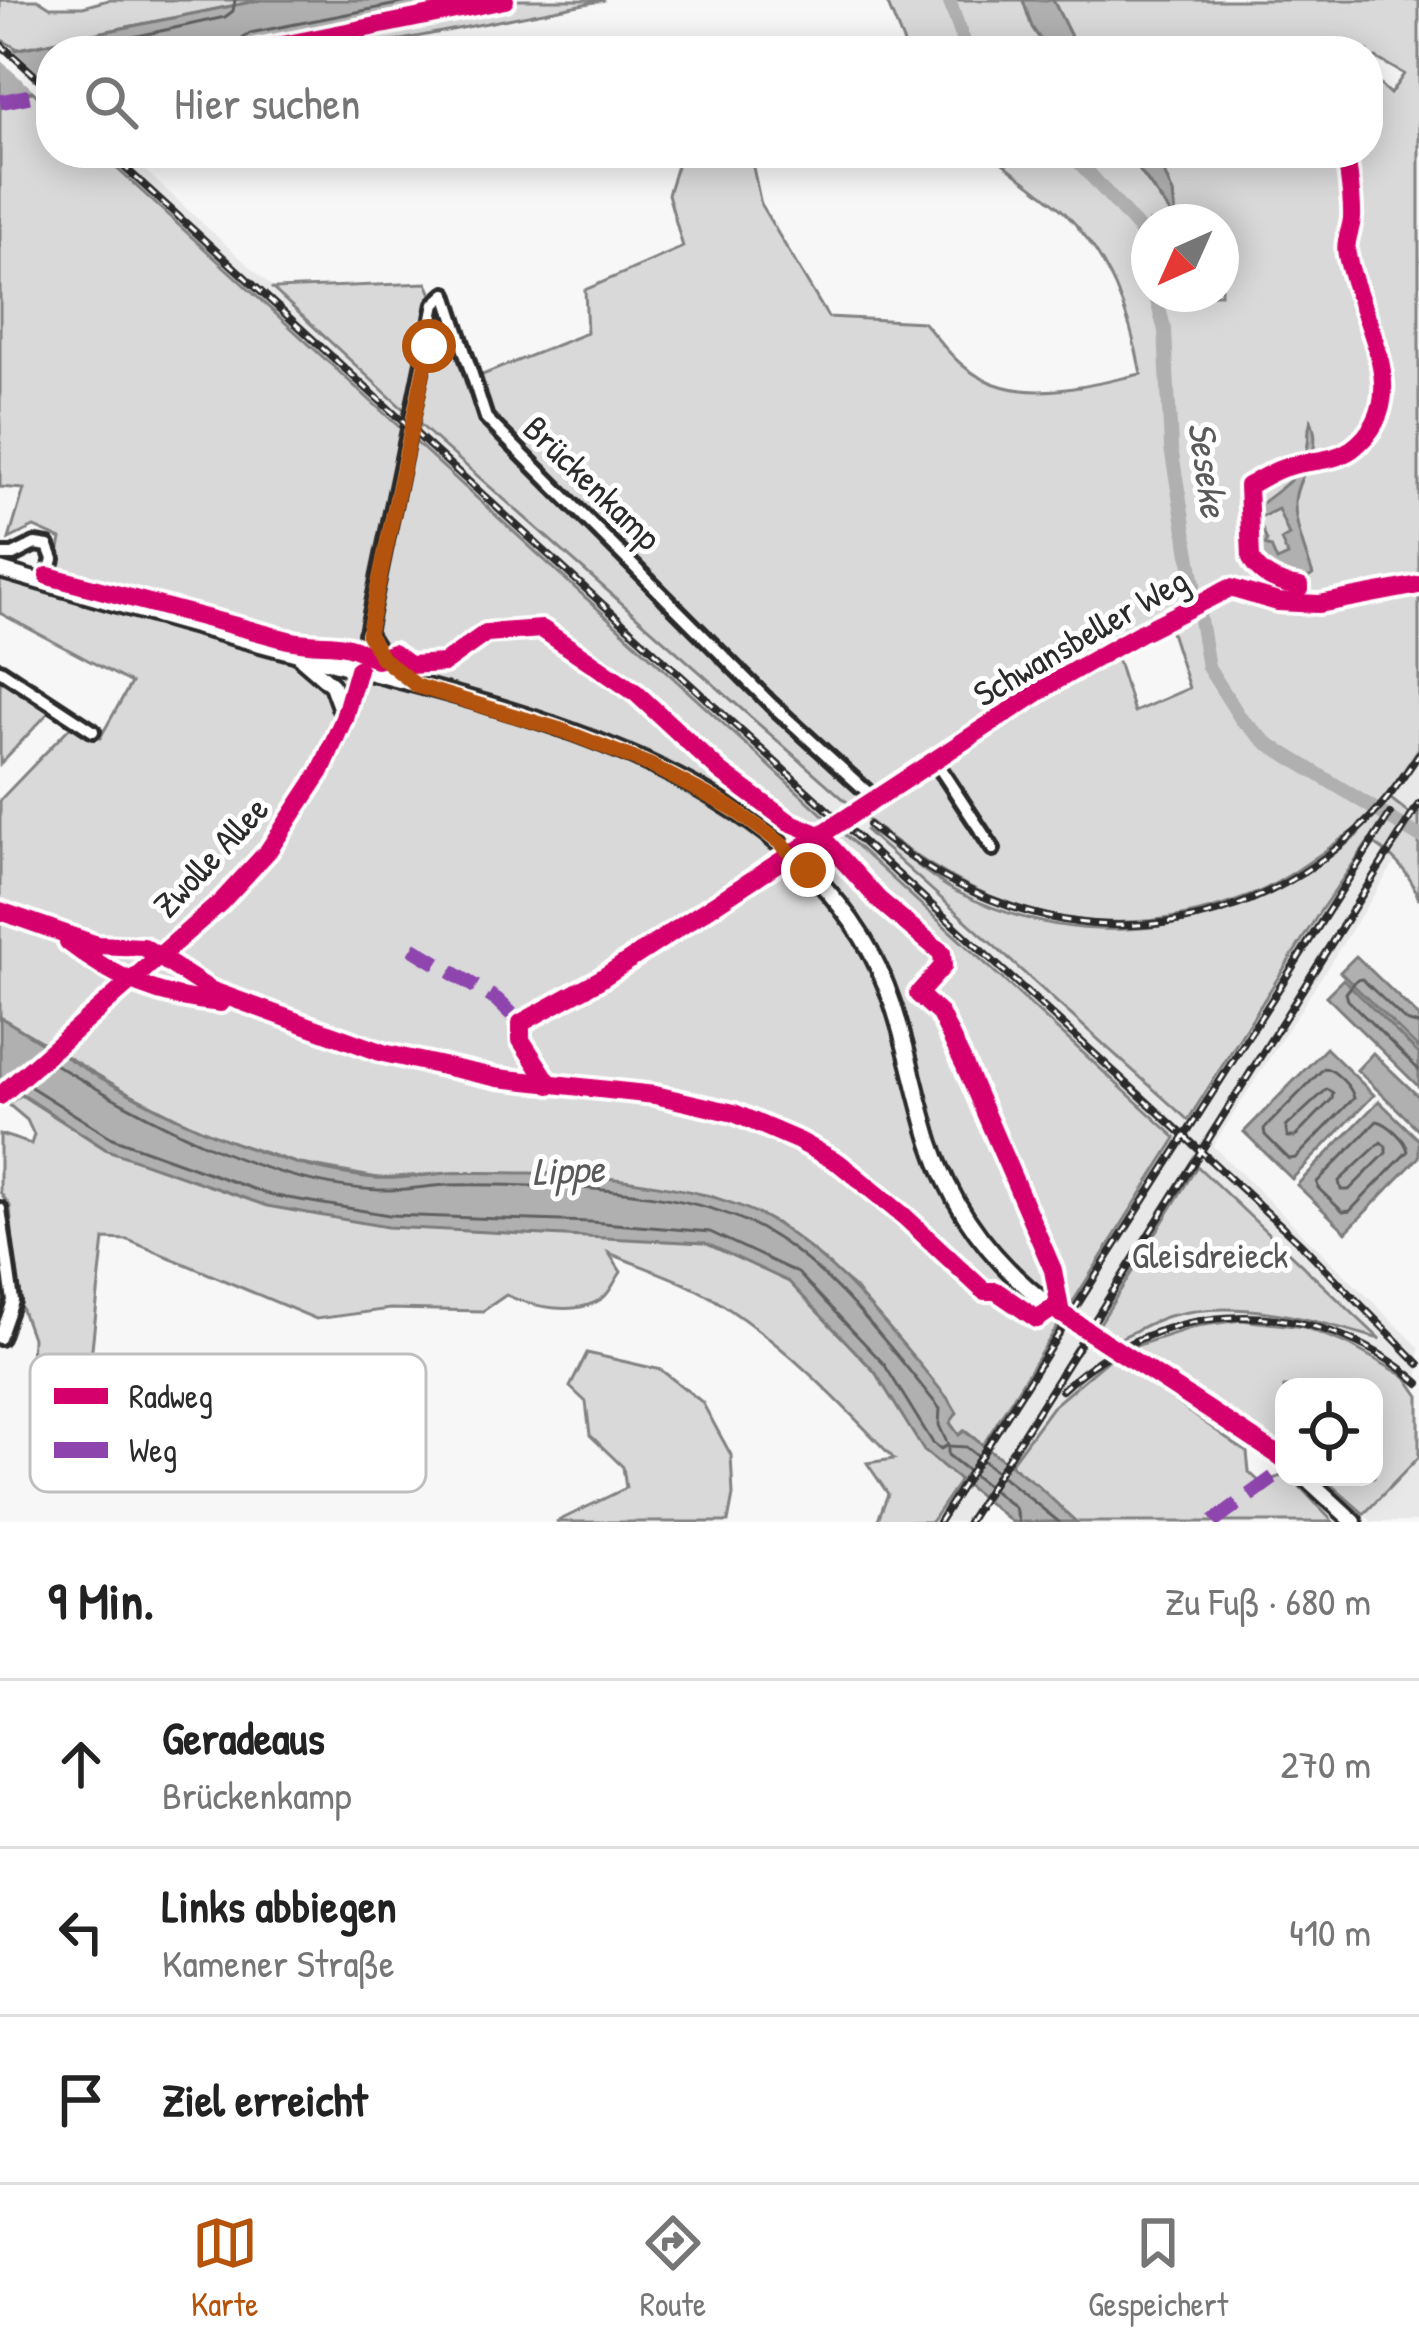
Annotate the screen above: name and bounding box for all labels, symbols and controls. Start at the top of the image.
search box [36,36,1383,168]
icon: search [78,69,144,135]
text: Hier suchen [174,72,361,133]
north arrow [1131,204,1239,312]
route start [402,319,456,373]
street label: Brückenkamp [513,404,673,560]
water label: Seseke [1176,418,1242,522]
street label: Schwansbeller Weg [964,555,1196,717]
street label: Zwolle Allee [141,785,279,927]
route end [781,843,835,897]
water label: Lippe [531,1141,607,1198]
park label: Gleisdreieck [1132,1230,1288,1279]
legend [30,1354,426,1492]
text: Radweg [129,1374,213,1419]
map controls [1275,1378,1383,1486]
button: locate [1275,1378,1383,1486]
text: Weg [129,1428,177,1473]
text: 9 Min. [48,1566,154,1635]
text: Zu Fuß · 680 m [1165,1574,1371,1627]
text: Geradeaus [162,1707,325,1768]
icon: ahead [48,1731,114,1797]
text: 270 m [1280,1737,1371,1790]
text: Brückenkamp [162,1768,352,1821]
text: Links abbiegen [162,1875,397,1936]
icon: left [48,1899,114,1965]
text: 410 m [1289,1905,1371,1958]
text: Kamener Straße [162,1936,395,1989]
icon: arrive [48,2067,114,2133]
text: Ziel erreicht [162,2069,368,2130]
tab: Karte [191,2210,258,2326]
tab: Route [640,2210,706,2326]
tab: Gespeichert [1088,2210,1228,2326]

